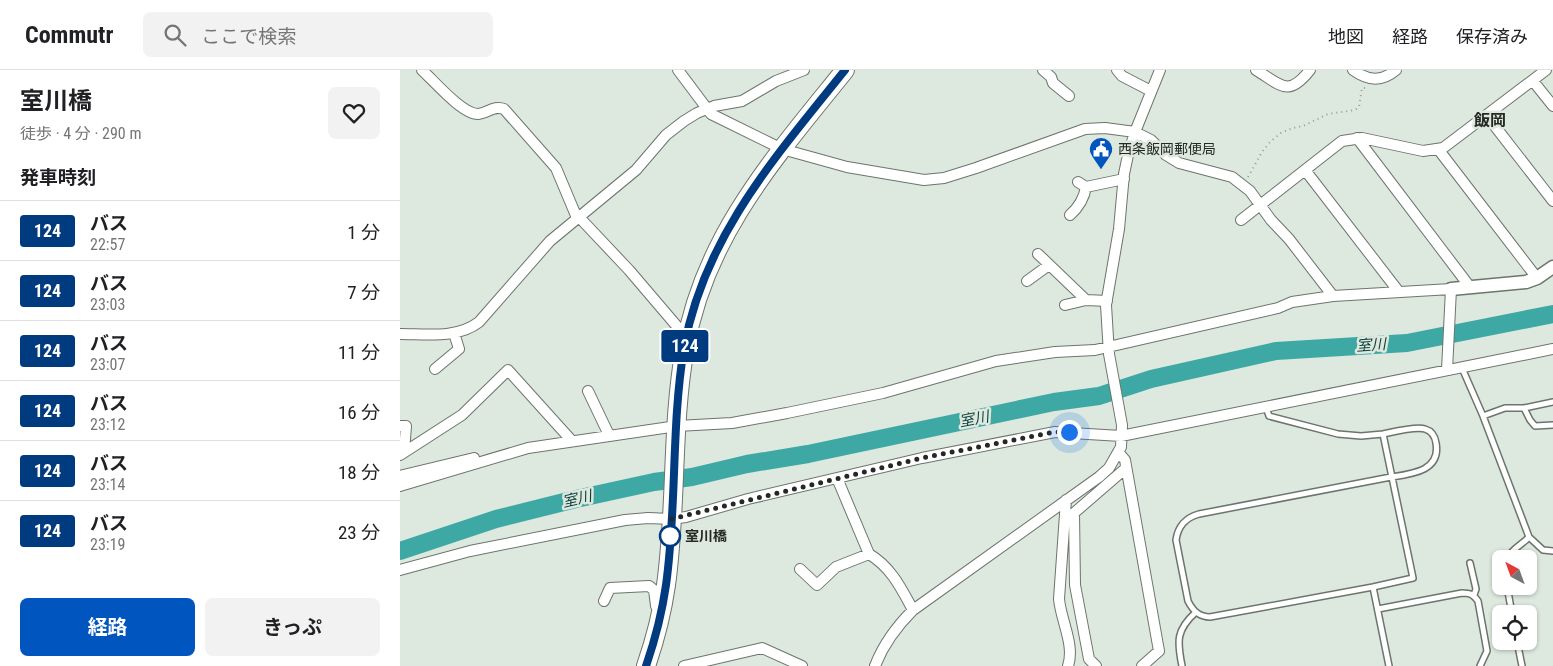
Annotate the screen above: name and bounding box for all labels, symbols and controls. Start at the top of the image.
search box [143,12,493,57]
text: Commutr [25,21,113,49]
icon: search [161,21,189,49]
text: ここで検索 [201,25,296,48]
text: 地図 [1328,26,1364,47]
text: 経路 [1392,26,1428,47]
text: 保存済み [1456,26,1528,47]
text: 室川橋 [20,87,92,115]
button: heart [328,87,380,139]
district label: 飯岡 [1473,111,1506,130]
text: 徒歩 · 4 分 · 290 m [20,124,141,143]
public building icon: 西条飯岡郵便局 [1088,136,1114,170]
place label: 西条飯岡郵便局 [1118,141,1216,157]
text: 発車時刻 [20,166,96,189]
text: バス [90,212,128,235]
text: 124 [34,220,61,241]
text: 1 分 [347,221,380,244]
text: 22:57 [90,235,125,254]
text: バス [90,272,128,295]
text: 124 [34,280,61,301]
text: 7 分 [347,281,380,304]
text: 23:03 [90,295,125,314]
line badge: 124 [656,330,714,362]
text: バス [90,332,128,355]
text: 124 [671,335,699,356]
water label: 室川 [1355,335,1389,355]
text: 124 [34,340,61,361]
text: 11 分 [338,341,380,364]
text: 23:07 [90,355,125,374]
text: バス [90,392,128,415]
text: 124 [34,400,61,421]
text: 16 分 [338,401,380,424]
water label: 室川 [958,407,992,431]
text: 23:12 [90,415,125,434]
your location [1057,420,1082,445]
text: バス [90,452,128,475]
text: 124 [34,460,61,481]
text: 18 分 [338,461,380,484]
text: 23:14 [90,475,125,494]
water label: 室川 [560,486,596,511]
text: バス [90,512,128,535]
text: 124 [34,520,61,541]
text: 23 分 [338,521,380,544]
marker: 室川橋 [659,525,681,547]
place label: 室川橋 [685,528,727,544]
text: 23:19 [90,535,125,554]
north arrow [1492,550,1538,595]
map controls [1492,550,1537,650]
button: 経路 [20,598,195,656]
button: きっぷ [205,598,380,656]
button: locate [1492,605,1537,650]

